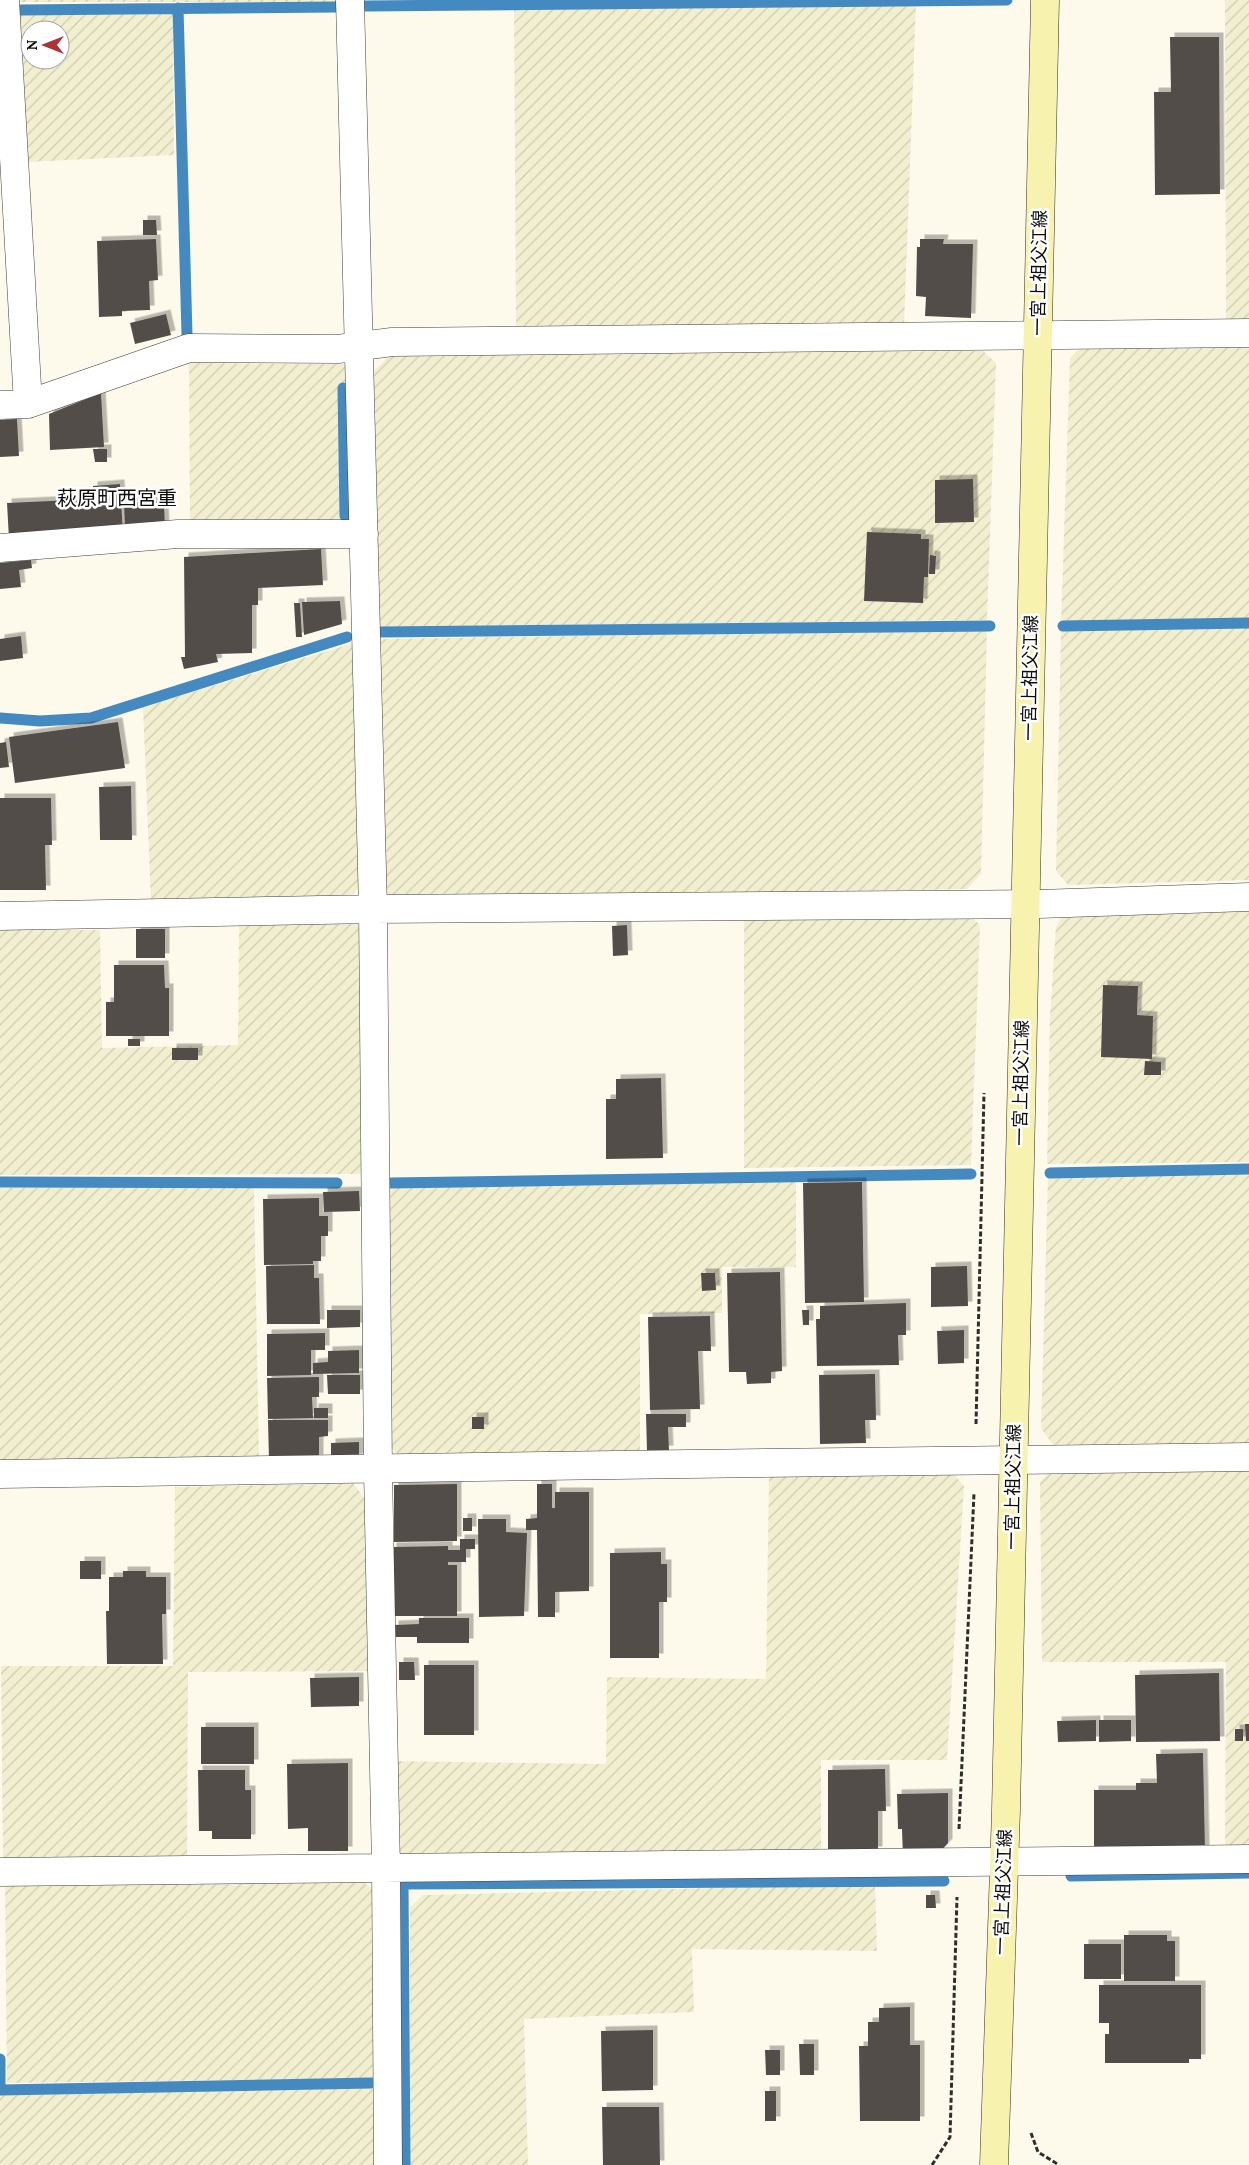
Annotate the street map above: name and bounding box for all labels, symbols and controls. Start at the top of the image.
north arrow [20,20,70,70]
text: N [23,39,41,50]
street label: 一宮上祖父江線 [1026,210,1051,336]
district label: 萩原町西宮重 [57,485,177,510]
street label: 一宮上祖父江線 [1017,615,1042,741]
street label: 一宮上祖父江線 [1008,1020,1033,1146]
street label: 一宮上祖父江線 [1000,1424,1025,1550]
street label: 一宮上祖父江線 [989,1829,1016,1955]

